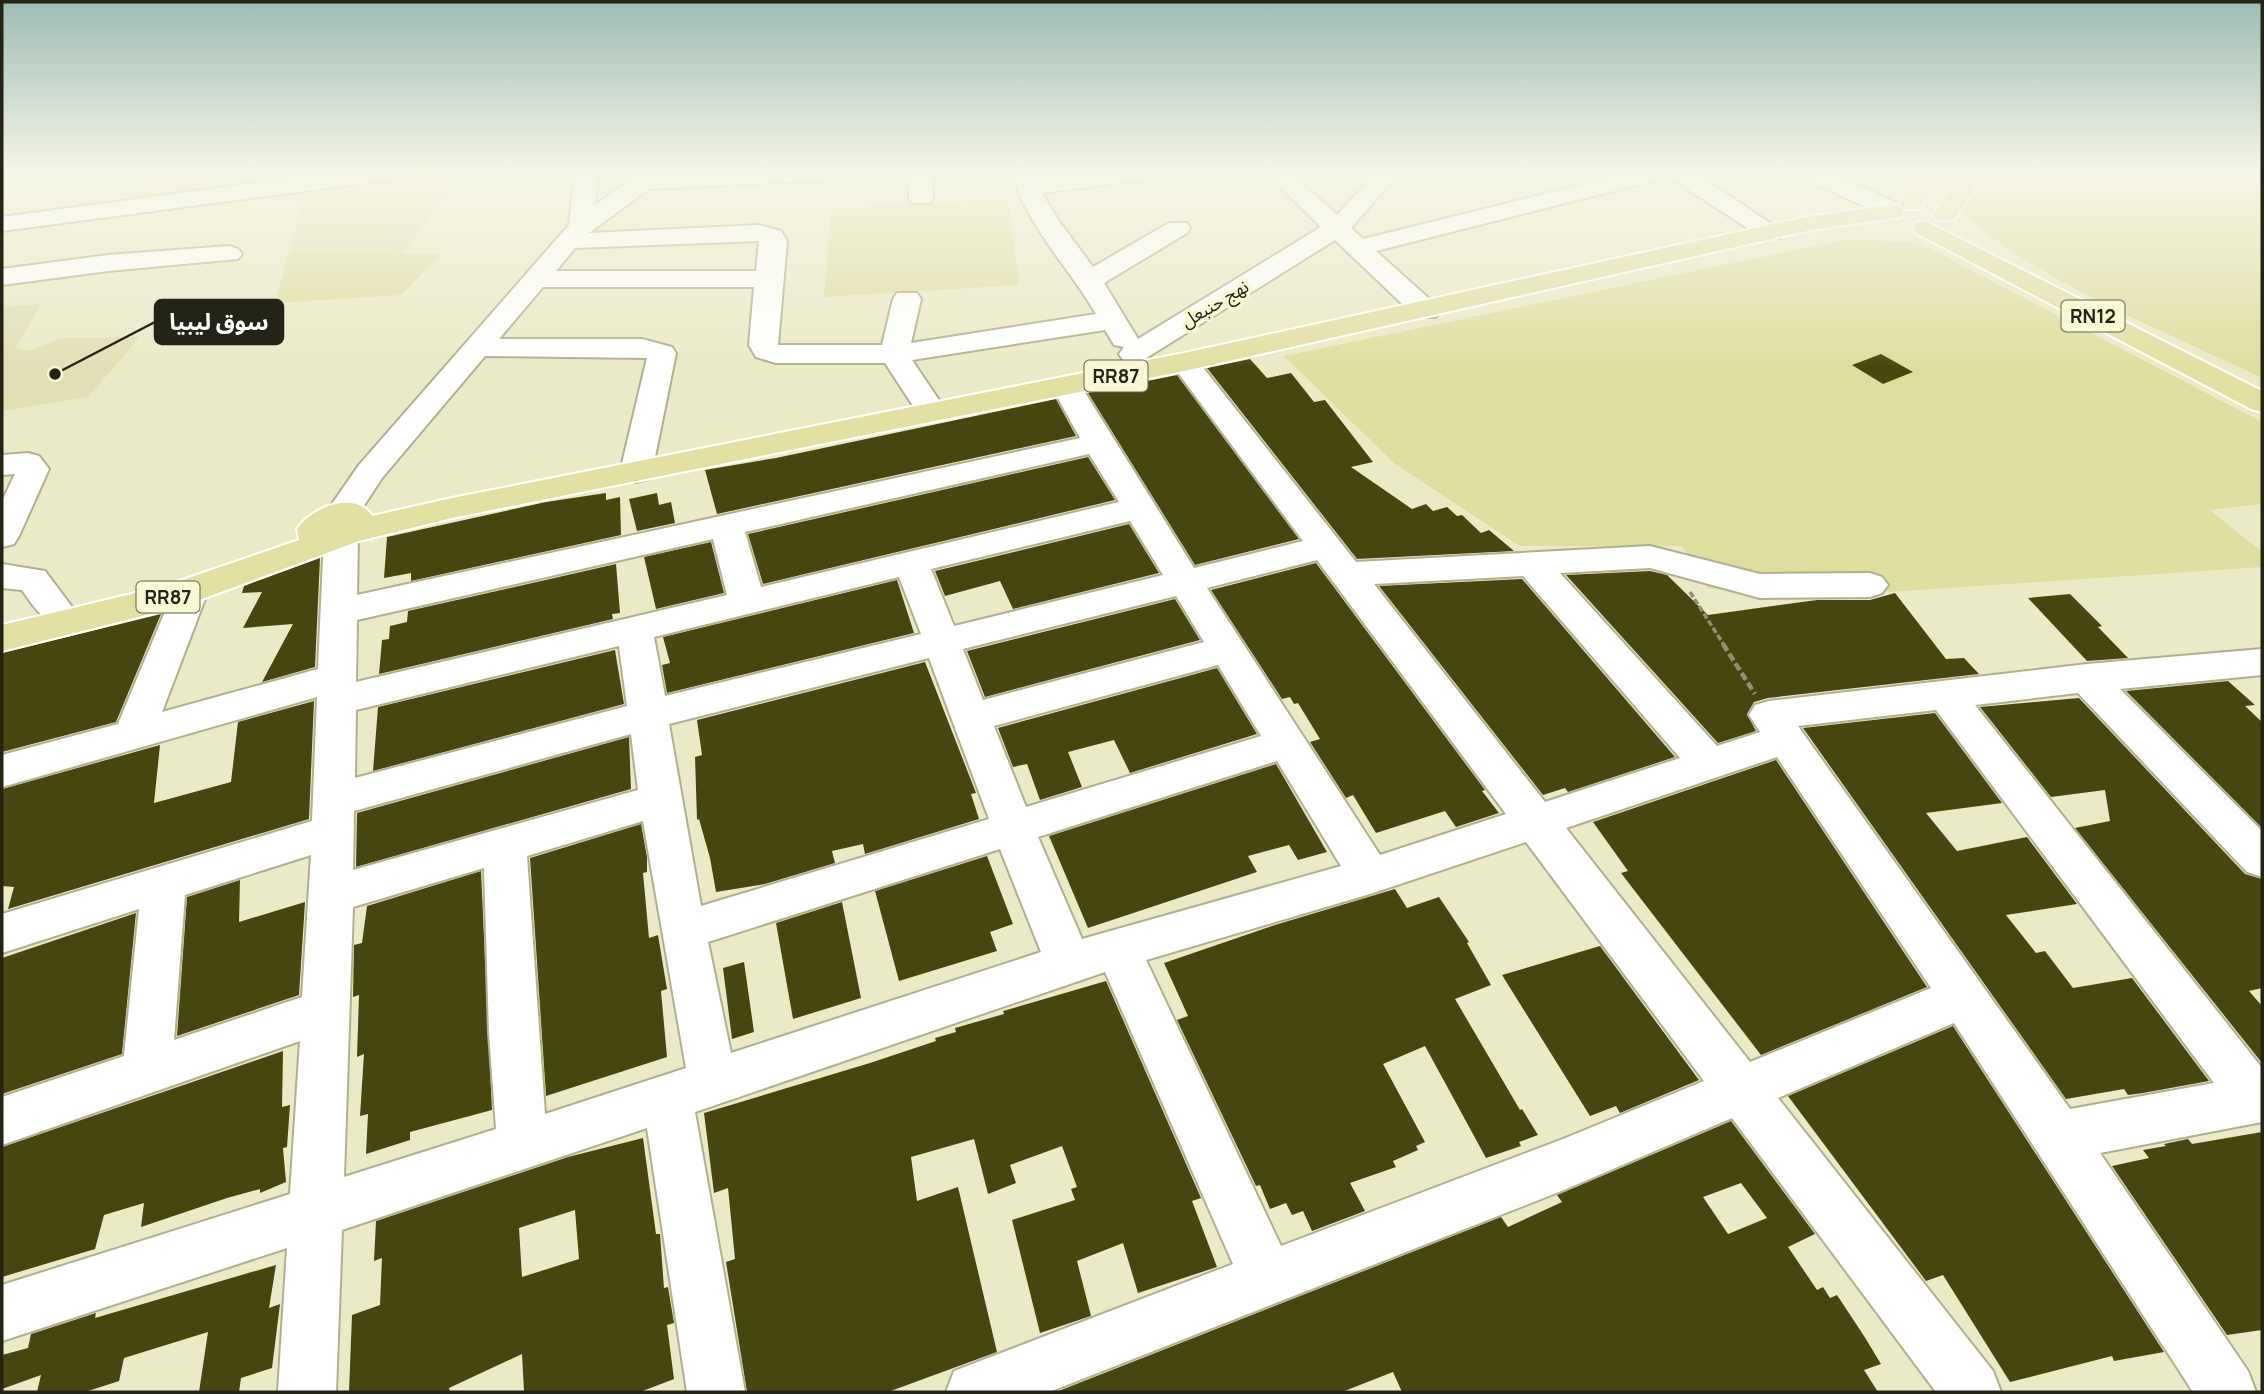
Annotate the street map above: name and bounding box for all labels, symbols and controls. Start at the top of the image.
street label: نهج حنبعل [1176,274,1254,334]
callout: سوق ليبيا [155,300,283,344]
road number: RN12 [2062,300,2124,332]
text: سوق ليبيا [169,305,269,337]
road number: RR87 [1084,360,1148,392]
road number: RR87 [136,582,200,612]

